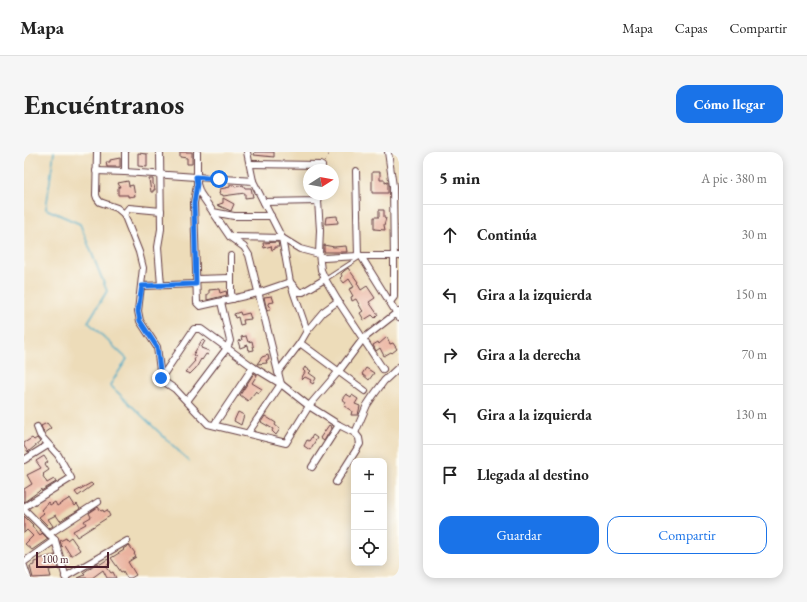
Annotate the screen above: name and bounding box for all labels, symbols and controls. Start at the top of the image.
text: Mapa [20,15,64,40]
text: Mapa [622,19,653,37]
text: Capas [675,19,707,37]
text: Compartir [729,19,787,37]
button: Cómo llegar [676,85,783,123]
text: Encuéntranos [24,86,184,122]
north arrow [303,164,339,200]
text: 5 min [439,167,480,189]
route start [210,170,228,188]
text: A pie · 380 m [701,170,767,187]
icon: ahead [439,224,461,246]
text: Continúa [477,225,537,244]
text: 30 m [742,226,767,243]
icon: left [439,284,461,306]
text: Gira a la izquierda [477,285,592,304]
text: 150 m [736,286,767,303]
icon: right [439,344,461,366]
text: Gira a la derecha [477,345,581,364]
text: 70 m [742,346,767,363]
route end [152,369,170,387]
icon: left [439,404,461,426]
text: Gira a la izquierda [477,405,592,424]
text: 130 m [736,406,767,423]
map controls [351,458,387,566]
button: + [351,458,387,494]
icon: arrive [439,464,461,486]
text: Llegada al destino [477,465,589,484]
button: − [351,494,387,530]
button: Guardar [439,516,599,554]
button: Compartir [607,516,767,554]
button: locate [351,530,387,566]
scale bar [36,550,109,569]
text: 100 m [42,552,69,566]

